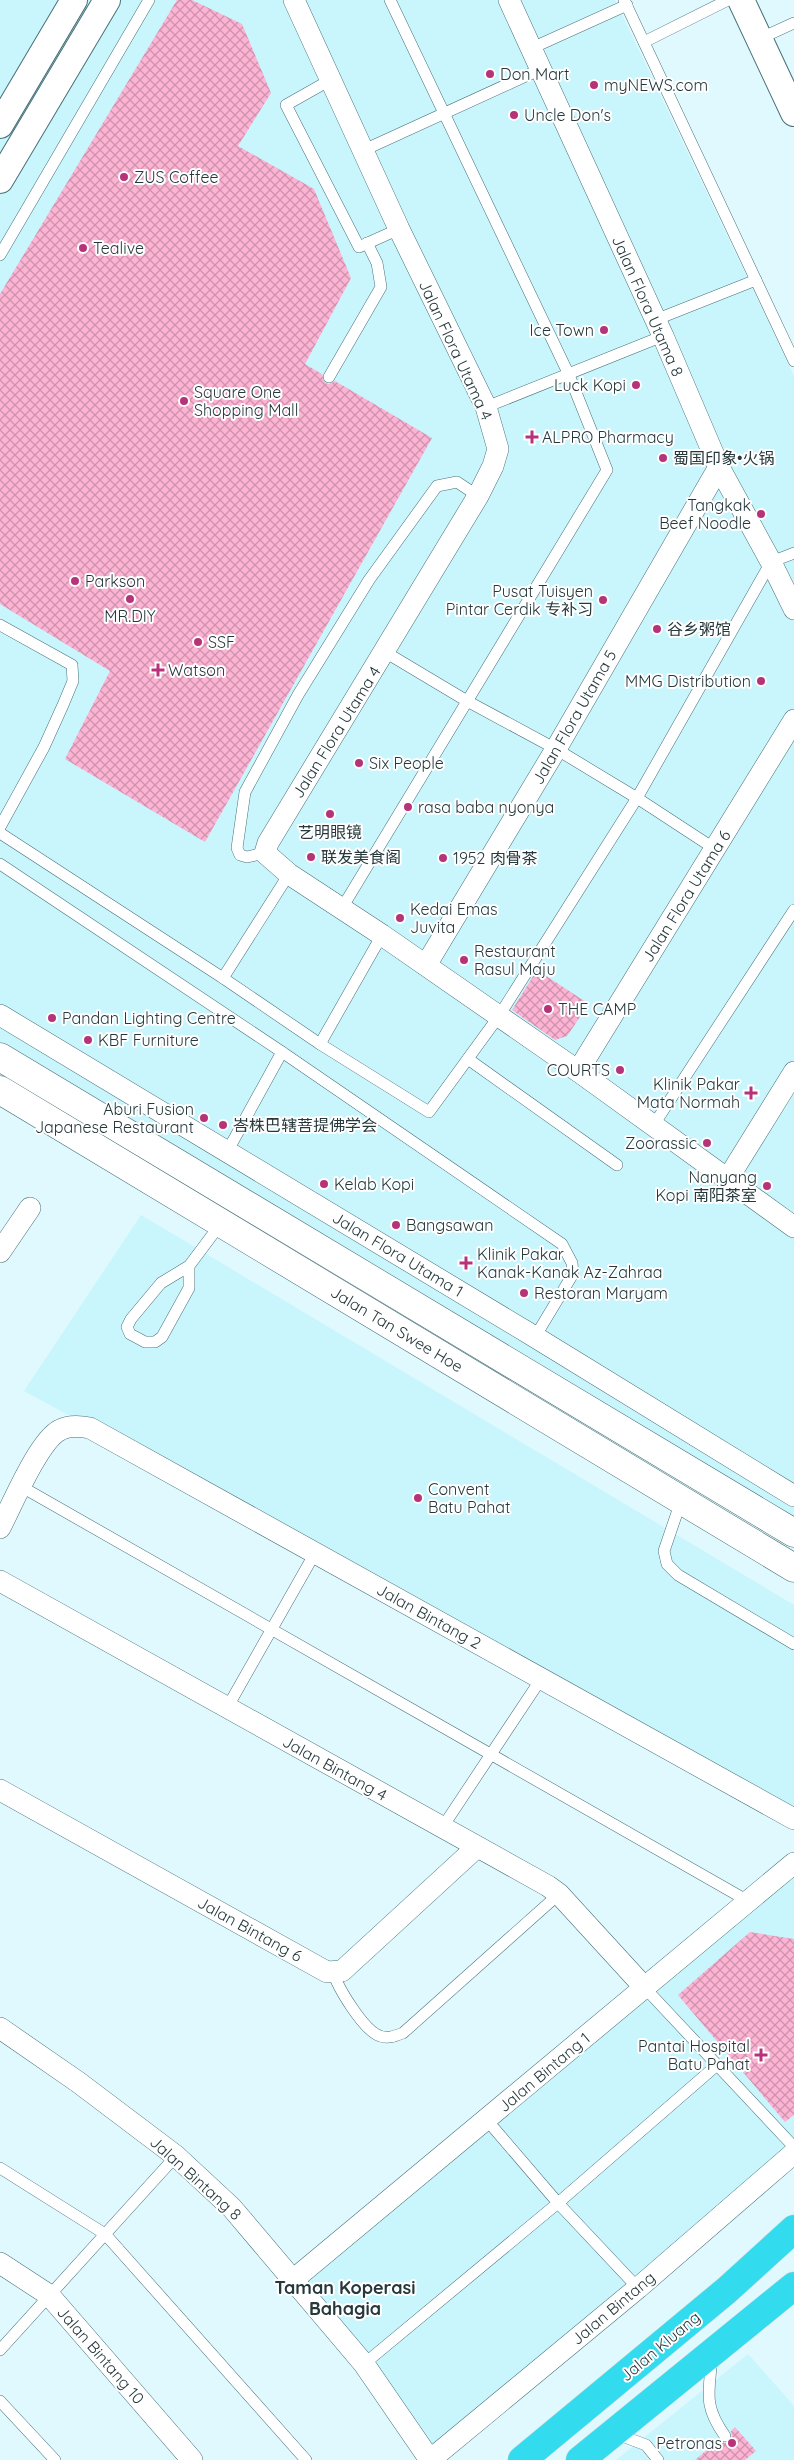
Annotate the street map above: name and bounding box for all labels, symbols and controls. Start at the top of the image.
place label: Don Mart [500,64,569,84]
marker: Don Mart [484,68,496,80]
place label: myNEWS.com [604,75,708,95]
marker: myNEWS.com [588,79,600,91]
place label: Uncle Don's [524,105,611,125]
marker: Uncle Don's [508,109,520,121]
place label: ZUS Coffee [134,167,219,187]
marker: ZUS Coffee [118,171,130,183]
street label: Jalan Flora Utama 8 [608,233,688,379]
place label: Tealive [93,238,144,258]
marker: Tealive [77,242,89,254]
street label: Jalan Flora Utama 4 [415,277,497,423]
place label: Ice Town [530,320,594,340]
marker: Ice Town [598,324,610,336]
place label: Luck Kopi [554,375,626,395]
marker: Luck Kopi [630,379,642,391]
place label: Square One Shopping Mall [194,382,298,420]
marker: Square One Shopping Mall [178,395,190,407]
place label: ALPRO Pharmacy [542,427,674,447]
marker: ALPRO Pharmacy [526,431,538,443]
place label: 蜀国印象•火锅 [673,448,774,468]
marker: 蜀国印象•火锅 [657,452,669,464]
place label: Tangkak Beef Noodle [659,495,751,533]
marker: Tangkak Beef Noodle [755,508,767,520]
place label: Parkson [85,571,145,591]
marker: Parkson [69,575,81,587]
place label: Pusat Tuisyen Pintar Cerdik 专补习 [446,581,593,619]
marker: MR.DIY [124,593,136,605]
marker: Pusat Tuisyen Pintar Cerdik 专补习 [597,594,609,606]
place label: MR.DIY [104,606,156,626]
place label: 谷乡粥馆 [667,619,731,639]
marker: 谷乡粥馆 [651,623,663,635]
place label: SSF [208,632,235,652]
marker: SSF [192,636,204,648]
street label: Jalan Flora Utama 5 [527,646,621,788]
place label: Watson [168,660,225,680]
street label: Jalan Flora Utama 4 [287,662,385,802]
marker: Watson [152,664,164,676]
place label: MMG Distribution [625,671,751,691]
marker: MMG Distribution [755,675,767,687]
place label: Six People [369,753,444,773]
marker: Six People [353,757,365,769]
place label: rasa baba nyonya [418,797,554,817]
marker: rasa baba nyonya [402,801,414,813]
marker: 艺明眼镜 [324,808,336,820]
place label: 艺明眼镜 [298,822,362,842]
street label: Jalan Flora Utama 6 [637,826,735,966]
place label: 联发美食阁 [321,847,401,867]
place label: 1952 肉骨茶 [453,848,538,868]
marker: 联发美食阁 [305,851,317,863]
marker: 1952 肉骨茶 [437,852,449,864]
place label: Kedai Emas Juvita [410,899,498,937]
marker: Kedai Emas Juvita [394,912,406,924]
place label: Restaurant Rasul Maju [474,941,556,979]
marker: Restaurant Rasul Maju [458,954,470,966]
place label: THE CAMP [558,999,636,1019]
marker: THE CAMP [542,1003,554,1015]
place label: Pandan Lighting Centre [62,1008,236,1028]
marker: Pandan Lighting Centre [46,1012,58,1024]
place label: KBF Furniture [98,1030,199,1050]
marker: KBF Furniture [82,1034,94,1046]
place label: COURTS [547,1060,610,1080]
marker: COURTS [614,1064,626,1076]
place label: Klinik Pakar Mata Normah [637,1074,740,1112]
marker: Klinik Pakar Mata Normah [744,1086,758,1100]
place label: Aburi Fusion Japanese Restaurant [35,1099,194,1137]
marker: Aburi Fusion Japanese Restaurant [198,1112,210,1124]
place label: 峇株巴辖菩提佛学会 [233,1115,377,1135]
marker: 峇株巴辖菩提佛学会 [217,1119,229,1131]
place label: Zoorassic [625,1133,697,1153]
marker: Zoorassic [701,1137,713,1149]
place label: Nanyang Kopi 南阳茶室 [655,1167,757,1205]
place label: Kelab Kopi [334,1174,414,1194]
marker: Kelab Kopi [318,1178,330,1190]
marker: Nanyang Kopi 南阳茶室 [761,1180,773,1192]
street label: Jalan Flora Utama 1 [329,1207,467,1301]
place label: Bangsawan [406,1215,493,1235]
marker: Bangsawan [390,1219,402,1231]
place label: Klinik Pakar Kanak-Kanak Az-Zahraa [477,1244,662,1282]
marker: Klinik Pakar Kanak-Kanak Az-Zahraa [459,1256,473,1270]
street label: Jalan Tan Swee Hoe [327,1282,467,1376]
place label: Restoran Maryam [534,1283,668,1303]
marker: Restoran Maryam [518,1287,530,1299]
place label: Convent Batu Pahat [428,1479,510,1517]
marker: Convent Batu Pahat [412,1492,424,1504]
street label: Jalan Bintang 2 [373,1579,485,1653]
street label: Jalan Bintang 4 [279,1731,391,1805]
street label: Jalan Bintang 6 [194,1892,306,1966]
street label: Jalan Bintang 1 [494,2028,594,2116]
place label: Pantai Hospital Batu Pahat [638,2036,750,2074]
marker: Pantai Hospital Batu Pahat [754,2048,768,2062]
street label: Jalan Bintang 8 [146,2132,246,2224]
street label: Jalan Bintang [567,2267,659,2349]
district label: Taman Koperasi Bahagia [275,2276,415,2320]
street label: Jalan Bintang 10 [53,2302,149,2408]
street label: Jalan Kluang [616,2307,704,2385]
place label: Petronas [656,2433,722,2453]
marker: Petronas [726,2437,738,2449]

